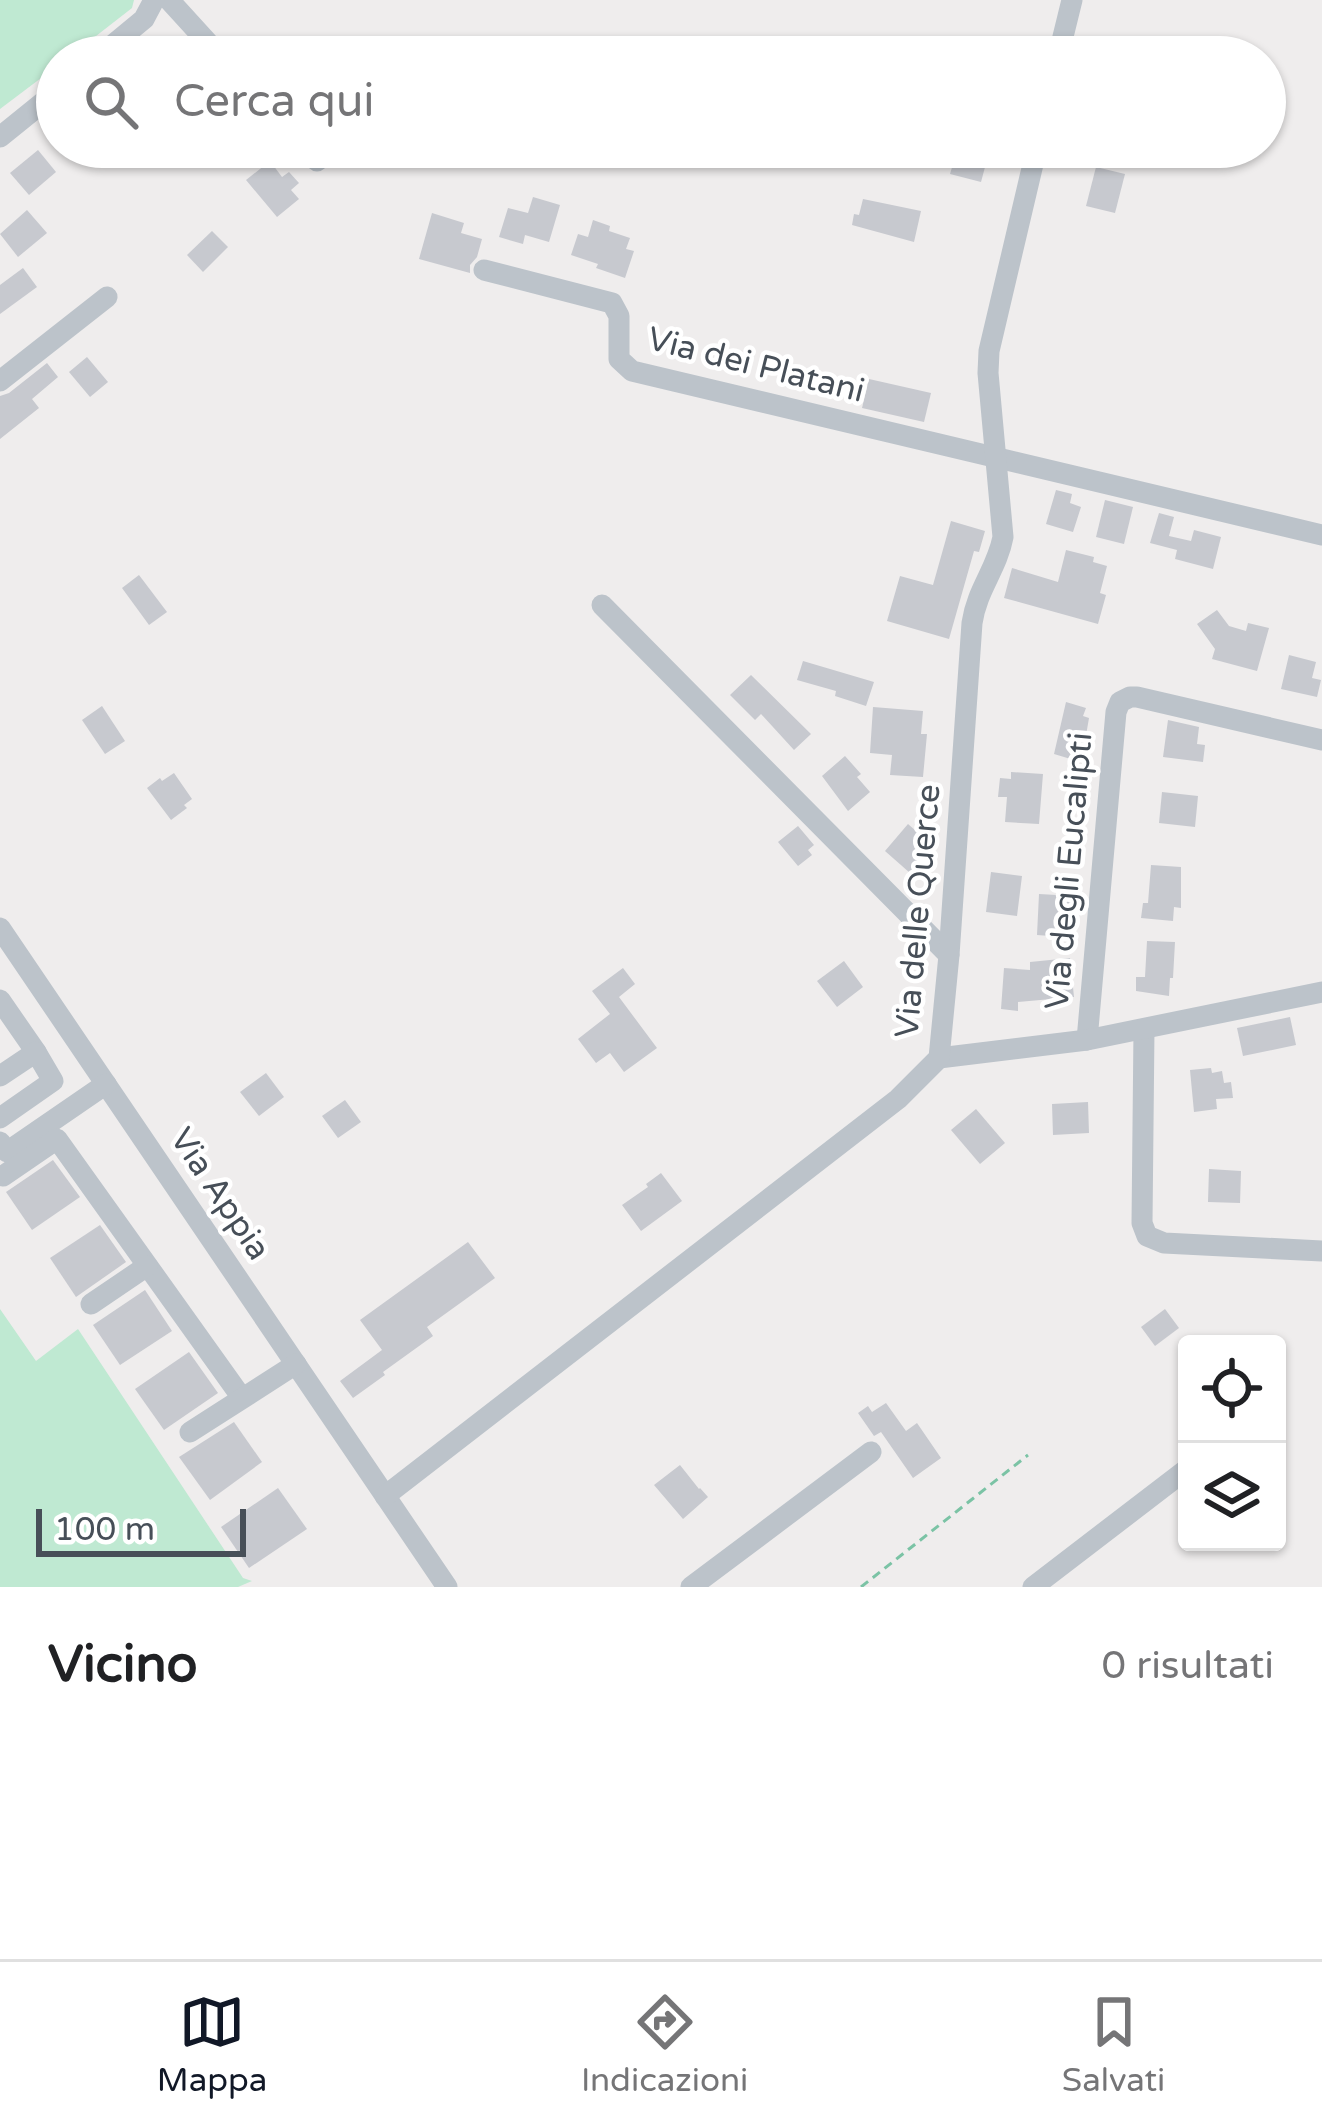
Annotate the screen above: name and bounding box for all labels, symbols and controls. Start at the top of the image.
search box [36,36,1286,168]
icon: search [78,69,144,135]
text: Cerca qui [174,75,375,129]
street label: Via dei Platani [644,319,868,411]
street label: Via degli Eucalipti [1037,731,1101,1011]
street label: Via delle Querce [887,782,949,1040]
street label: Via Appia [162,1121,278,1267]
map controls [1178,1335,1286,1551]
button: locate [1178,1335,1286,1443]
button: layers [1178,1443,1286,1551]
scale bar [36,1503,246,1556]
text: 100 m [54,1510,155,1549]
text: Vicino [48,1634,198,1696]
text: 0 risultati [1102,1642,1274,1689]
tab: Mappa [157,1989,267,2100]
tab: Indicazioni [581,1989,748,2100]
tab: Salvati [1062,1989,1165,2100]

